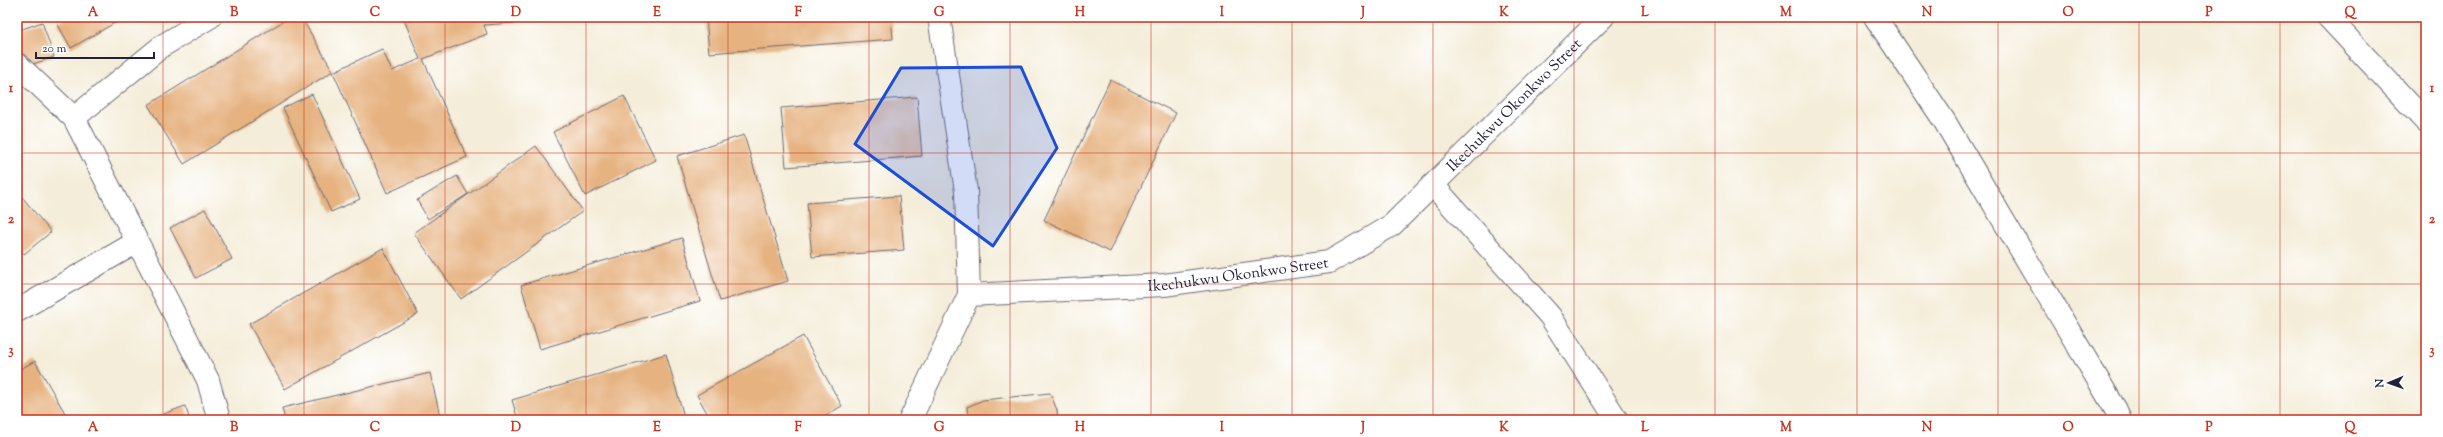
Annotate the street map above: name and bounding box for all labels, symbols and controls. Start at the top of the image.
text: A [88,4,99,22]
text: B [230,4,239,22]
text: C [370,4,380,22]
text: D [511,4,521,22]
text: E [653,4,661,22]
text: F [794,4,802,22]
text: G [934,4,945,22]
text: H [1075,4,1086,22]
text: I [1220,4,1225,22]
text: J [1360,4,1365,22]
text: K [1499,4,1509,22]
text: L [1641,4,1649,22]
text: M [1780,4,1792,22]
text: N [1922,4,1933,22]
text: O [2062,4,2074,22]
text: P [2205,4,2213,22]
text: Q [2345,4,2358,22]
scale bar [36,34,154,60]
street label: Ikechukwu Okonkwo Street [1443,35,1587,177]
text: 20 m [42,40,67,58]
text: 1 [9,80,14,98]
text: 1 [2430,80,2435,98]
text: 2 [8,211,15,229]
text: 2 [2429,211,2436,229]
street label: Ikechukwu Okonkwo Street [1147,253,1330,298]
text: 3 [8,342,14,360]
text: 3 [2429,342,2435,360]
north arrow [2369,363,2409,403]
text: N [2372,378,2388,389]
text: A [88,419,99,437]
text: B [230,419,239,437]
text: C [370,419,380,437]
text: D [511,419,521,437]
text: E [653,419,661,437]
text: F [794,419,802,437]
text: G [934,419,945,437]
text: H [1075,419,1086,437]
text: I [1220,419,1225,437]
text: J [1360,419,1365,437]
text: K [1499,419,1509,437]
text: L [1641,419,1649,437]
text: M [1780,419,1792,437]
text: N [1922,419,1933,437]
text: O [2062,419,2074,437]
text: P [2205,419,2213,437]
text: Q [2345,419,2358,437]

